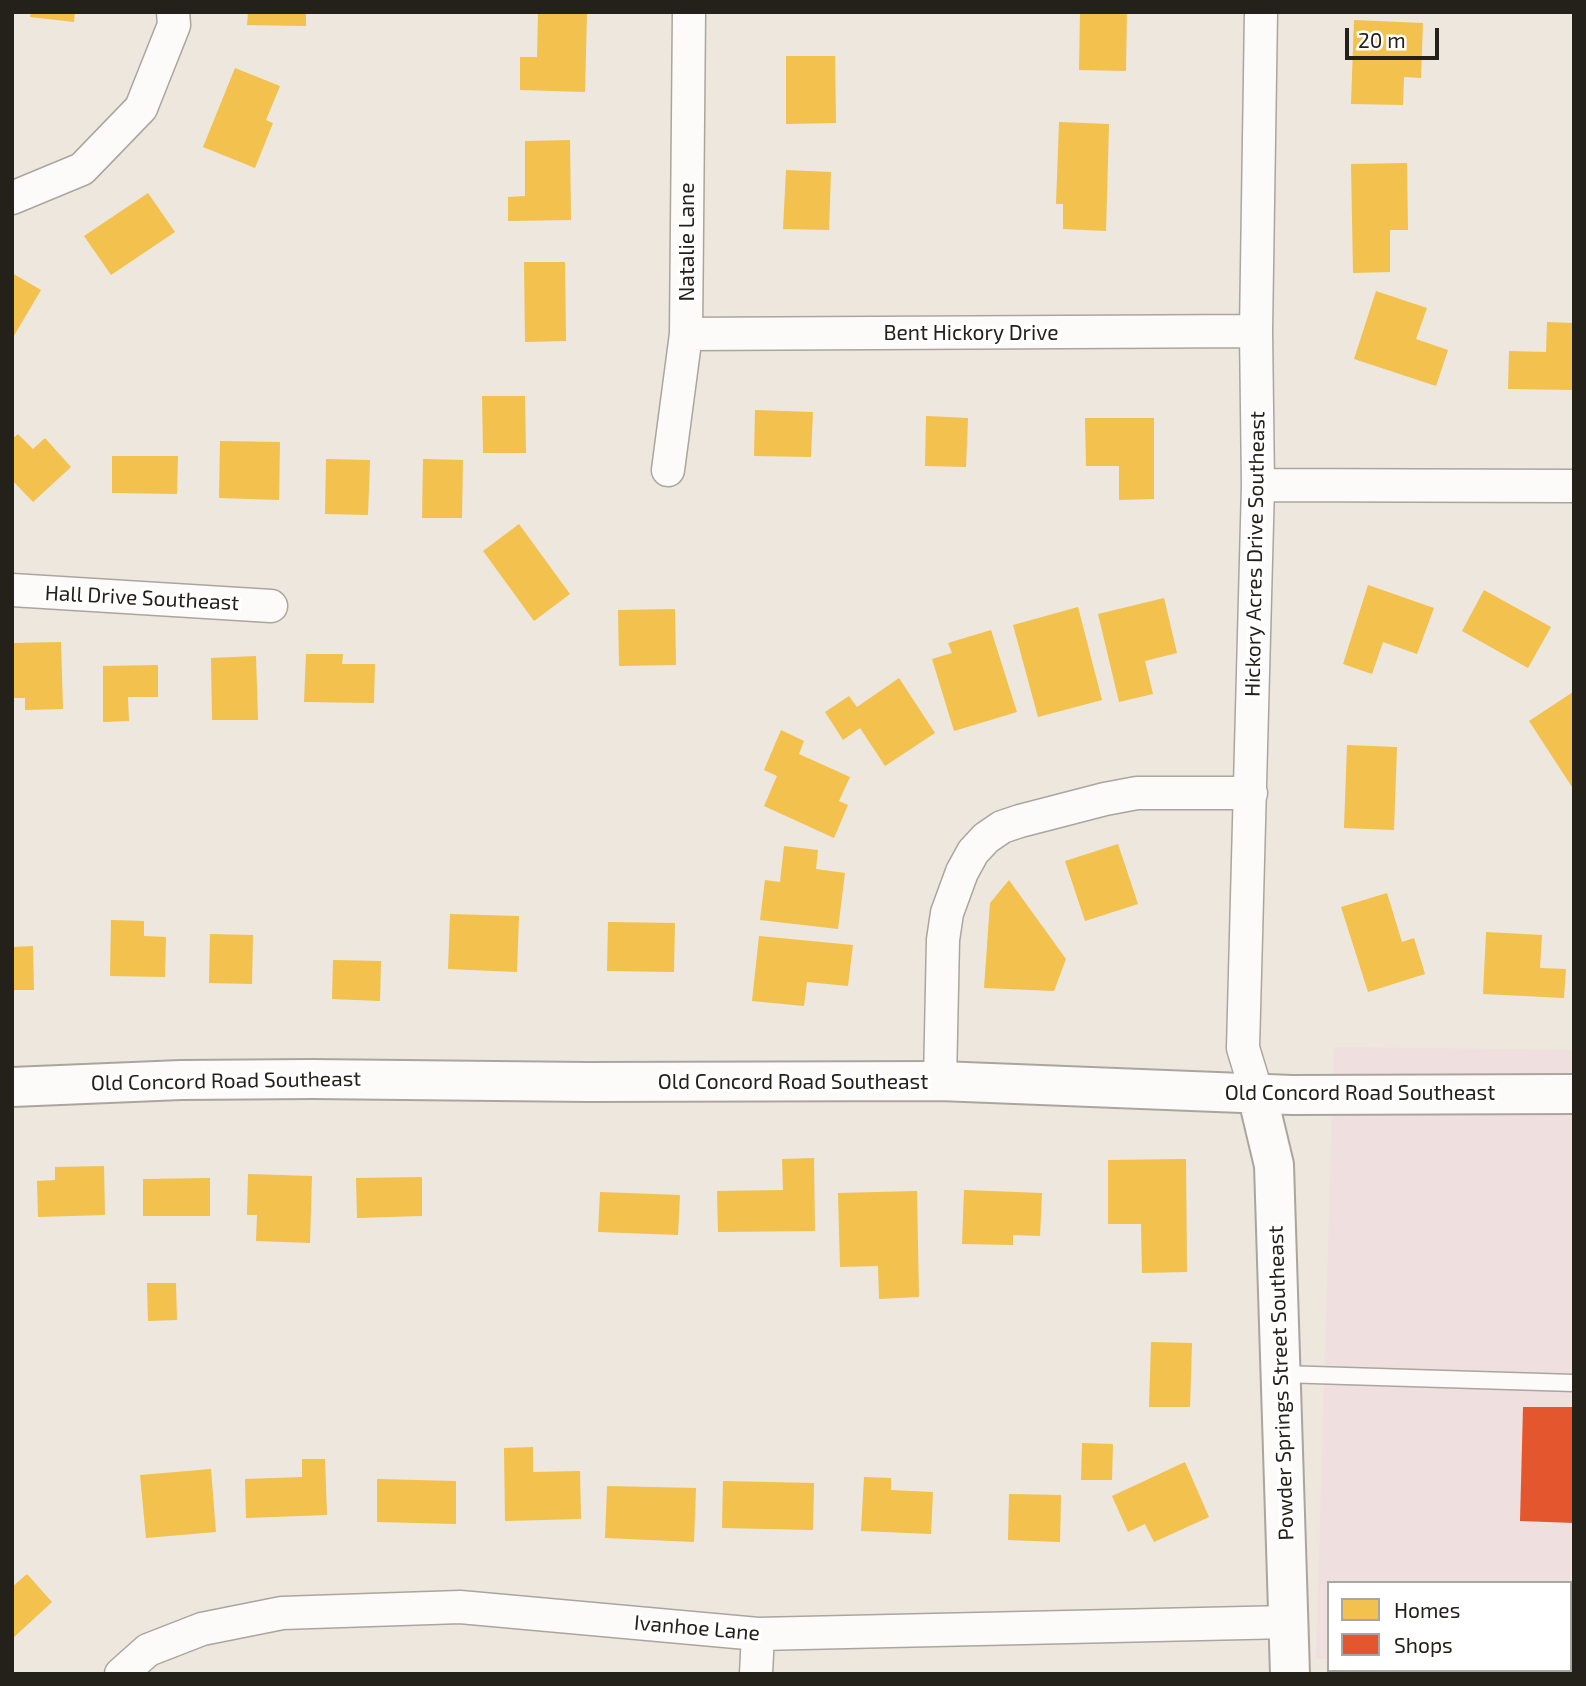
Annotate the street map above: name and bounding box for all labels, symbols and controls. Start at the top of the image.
scale bar [1348,14,1442,58]
text: 20 m [1358,27,1406,52]
street label: Natalie Lane [674,182,700,302]
street label: Bent Hickory Drive [883,320,1059,346]
street label: Hickory Acres Drive Southeast [1240,411,1270,697]
street label: Hall Drive Southeast [44,580,240,616]
street label: Old Concord Road Southeast [91,1066,361,1096]
street label: Old Concord Road Southeast [658,1069,928,1095]
street label: Old Concord Road Southeast [1225,1080,1495,1106]
street label: Powder Springs Street Southeast [1263,1225,1299,1541]
legend [1327,1581,1572,1672]
text: Homes [1394,1597,1460,1622]
street label: Ivanhoe Lane [633,1610,761,1646]
text: Shops [1394,1632,1453,1657]

